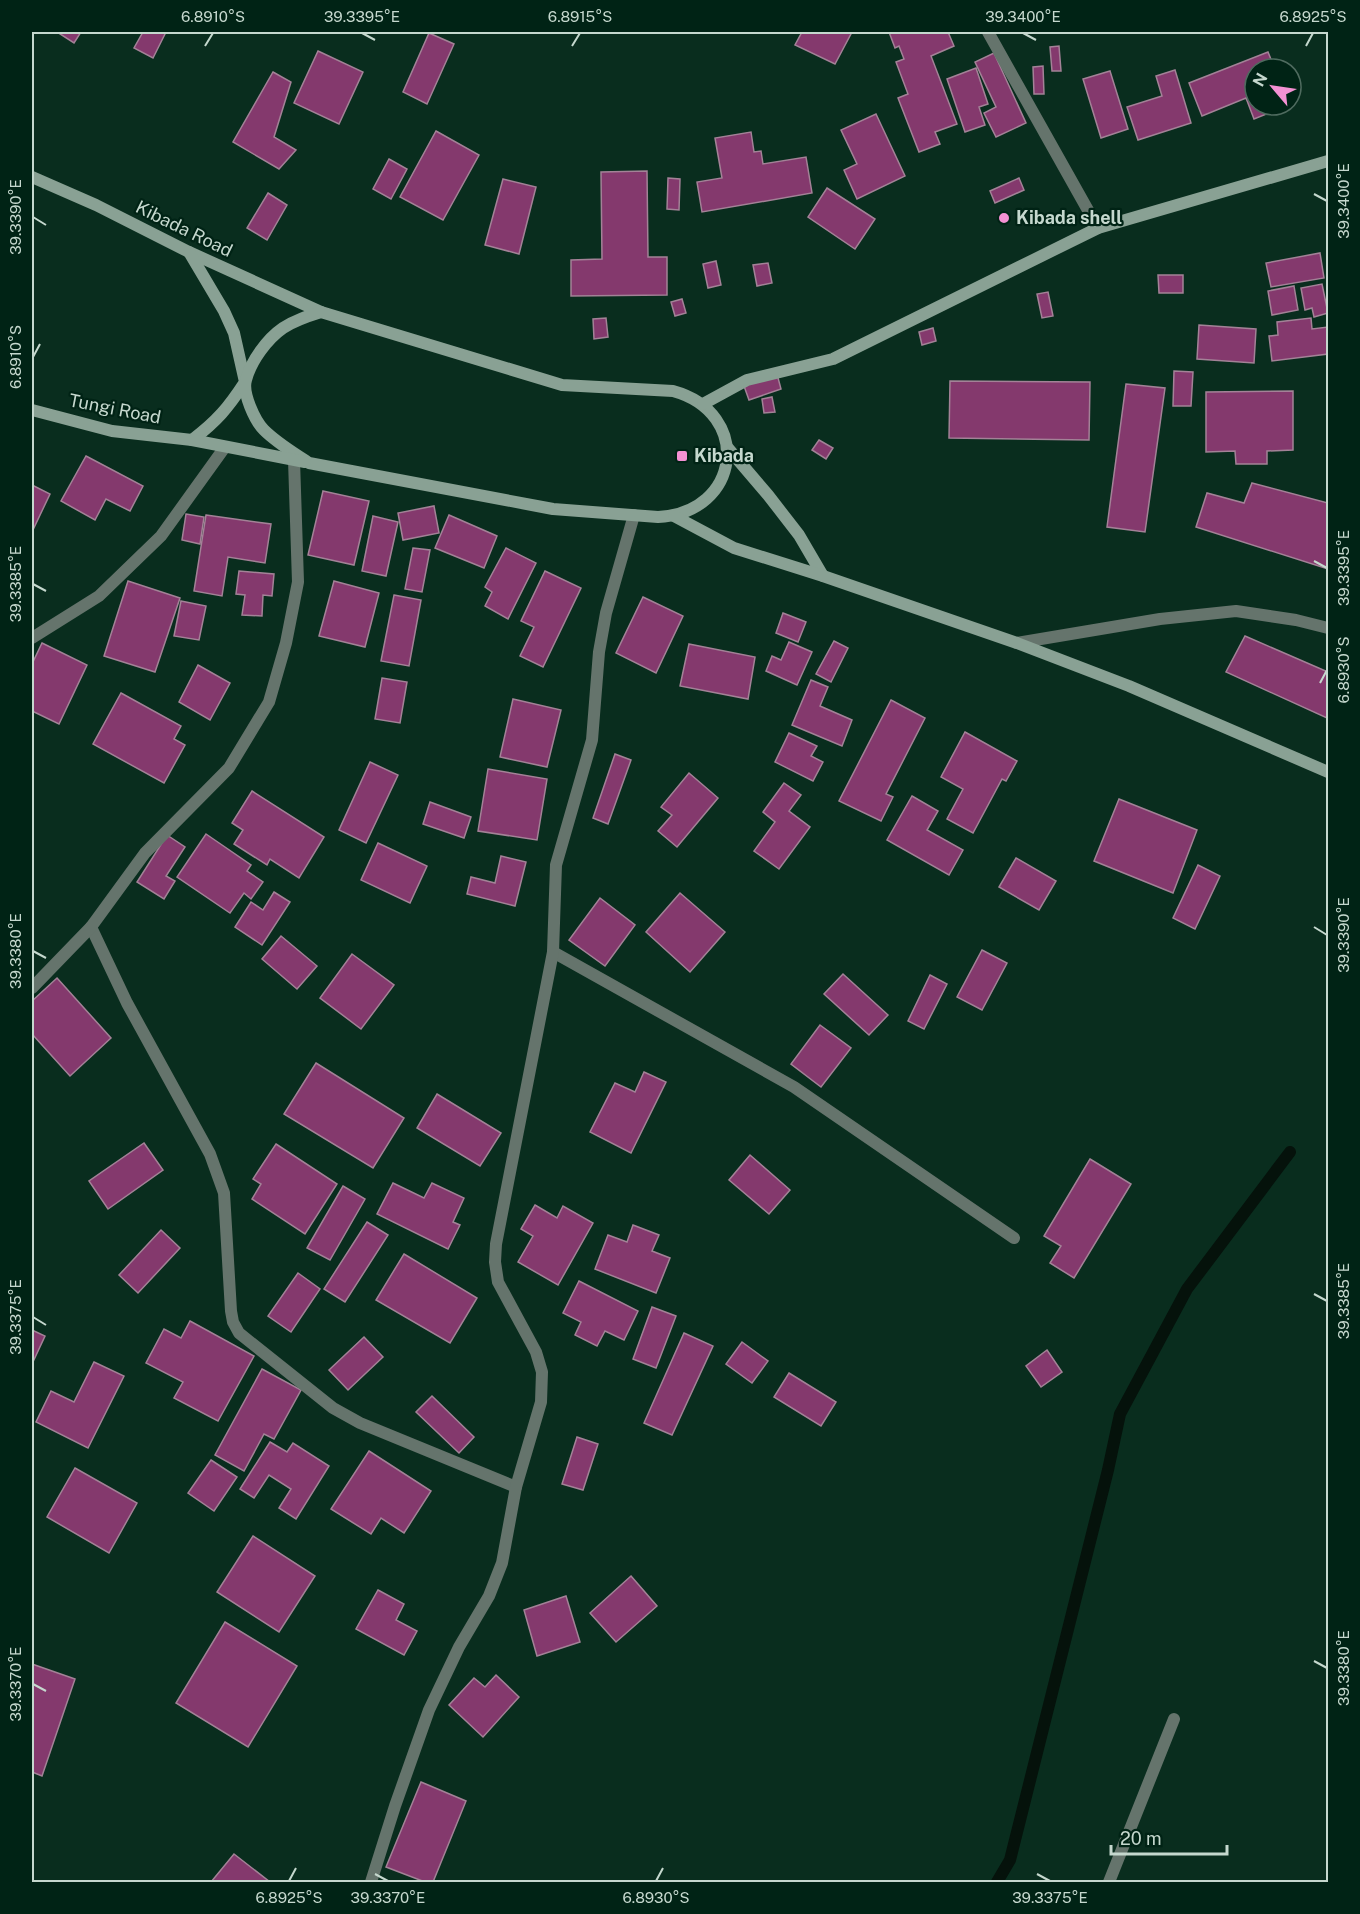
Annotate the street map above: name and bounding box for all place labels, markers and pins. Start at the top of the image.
place label: Kibada shell [1016,207,1122,228]
marker: Kibada shell [997,211,1011,225]
place label: Kibada [694,445,754,466]
marker: Kibada [675,449,689,463]

